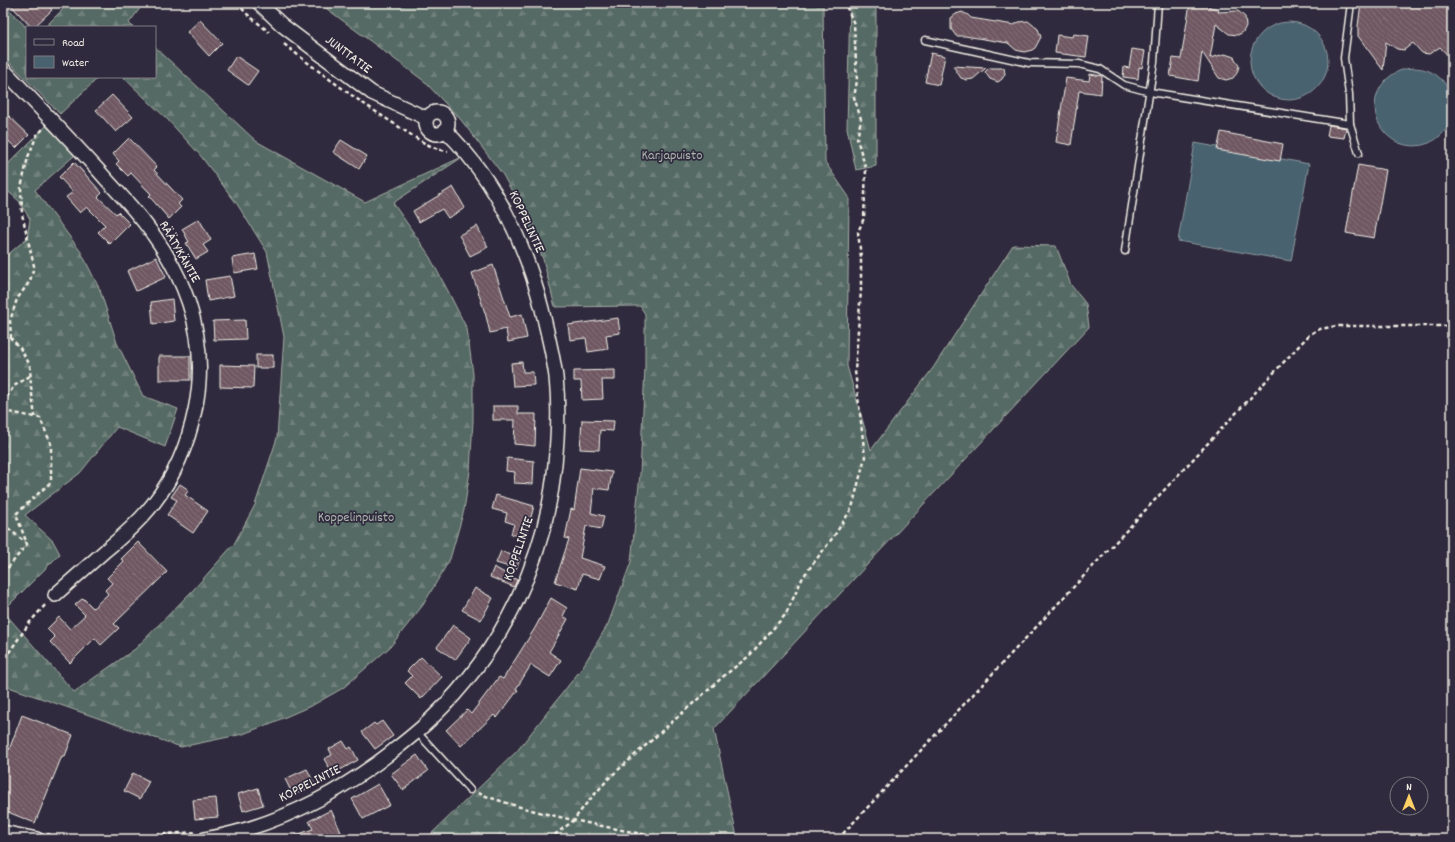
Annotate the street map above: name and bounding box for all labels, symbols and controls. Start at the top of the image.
legend [26,26,156,78]
street label: JUNTTATIE [320,31,376,80]
text: Road [62,35,84,52]
text: Water [62,55,89,72]
park label: Karjapuisto [642,146,702,166]
street label: KOPPELINTIE [503,187,549,257]
street label: RÄÄTYKÄNTIE [153,217,205,287]
park label: Koppelinpuisto [318,508,394,528]
street label: KOPPELINTIE [499,514,540,584]
street label: KOPPELINTIE [276,760,345,808]
north arrow [1389,776,1429,816]
text: N [1406,780,1412,796]

